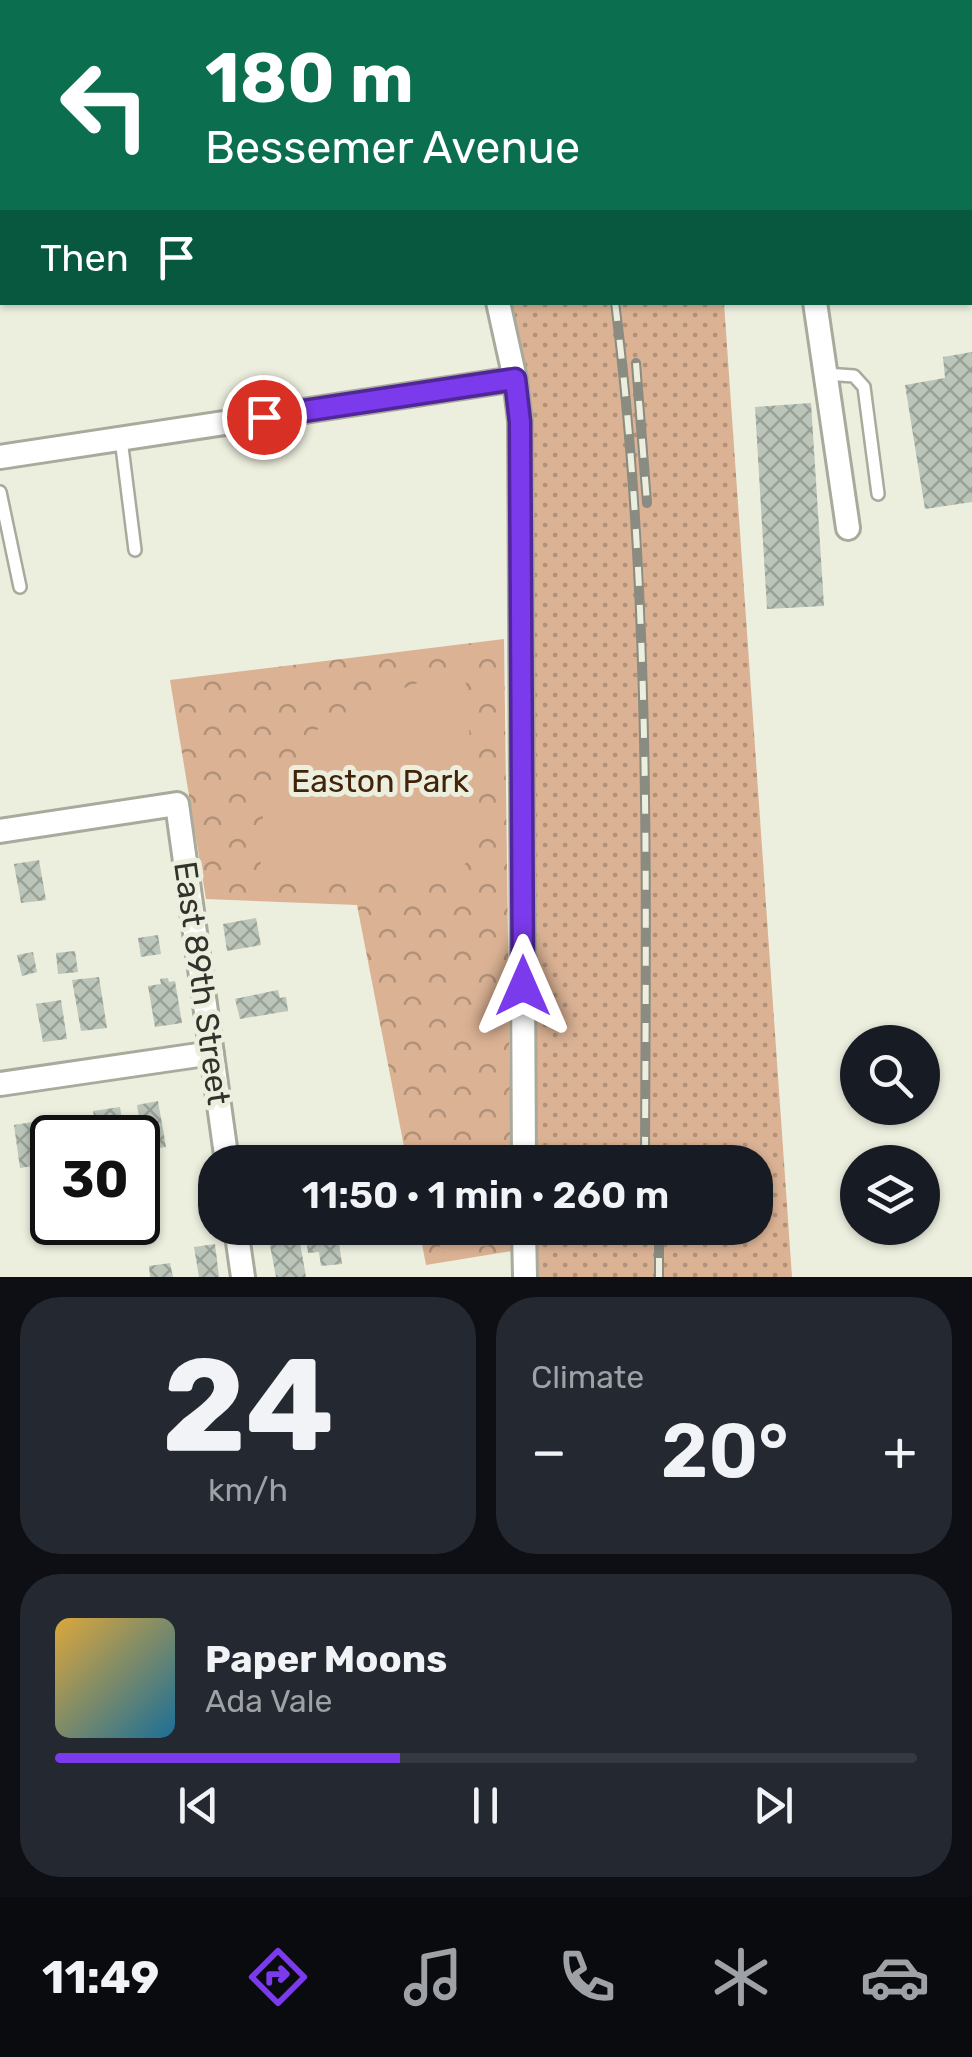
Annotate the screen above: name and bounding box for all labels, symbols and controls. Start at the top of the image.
text: 180 m [205,37,414,120]
icon: left [40,40,170,170]
text: Bessemer Avenue [205,121,580,174]
icon: arrive [149,230,204,285]
text: Then [40,235,129,281]
pin [222,375,307,460]
icon: arrive [237,390,292,445]
park label: Easton Park [291,762,469,800]
street label: East 89th Street [166,859,238,1107]
position arrow [471,934,575,1038]
map controls [840,1025,940,1245]
button: search [840,1025,940,1125]
speed limit sign: 30 [30,1115,160,1245]
button: layers [840,1145,940,1245]
text: 11:50 · 1 min · 260 m [302,1172,669,1218]
text: 24 [162,1328,334,1483]
text: Climate [531,1358,644,1396]
text: 20° [661,1407,789,1496]
text: − [531,1419,567,1484]
text: + [883,1419,917,1484]
text: km/h [208,1471,288,1509]
text: Paper Moons [205,1636,447,1682]
text: Ada Vale [205,1682,332,1720]
icon: previous [171,1778,226,1833]
icon: pause [458,1778,513,1833]
icon: next [746,1778,801,1833]
icon: directions [243,1942,313,2012]
icon: music [398,1942,468,2012]
icon: phone [552,1942,622,2012]
icon: climate [706,1942,776,2012]
icon: car [860,1942,930,2012]
text: 11:49 [42,1951,159,2004]

